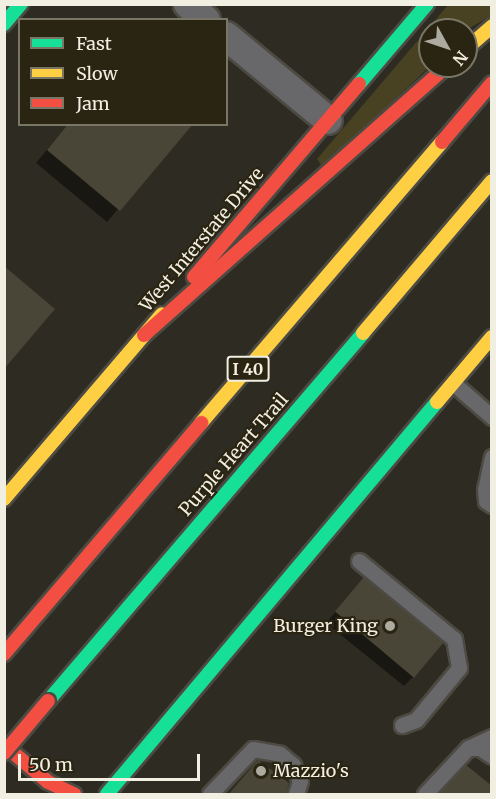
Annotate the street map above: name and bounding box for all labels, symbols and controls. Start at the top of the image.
legend [18,18,228,126]
north arrow [418,18,478,78]
text: Fast [76,32,112,55]
text: N [449,47,472,70]
text: Slow [76,62,118,85]
text: Jam [76,92,110,115]
street label: West Interstate Drive [135,164,269,316]
road number: I 40 [226,356,270,382]
street label: Purple Heart Trail [175,389,293,521]
place label: Burger King [273,615,378,637]
marker: Burger King [383,619,397,633]
scale bar [21,742,202,780]
text: 50 m [29,753,73,776]
place label: Mazzio's [273,760,349,782]
marker: Mazzio's [254,764,268,778]

